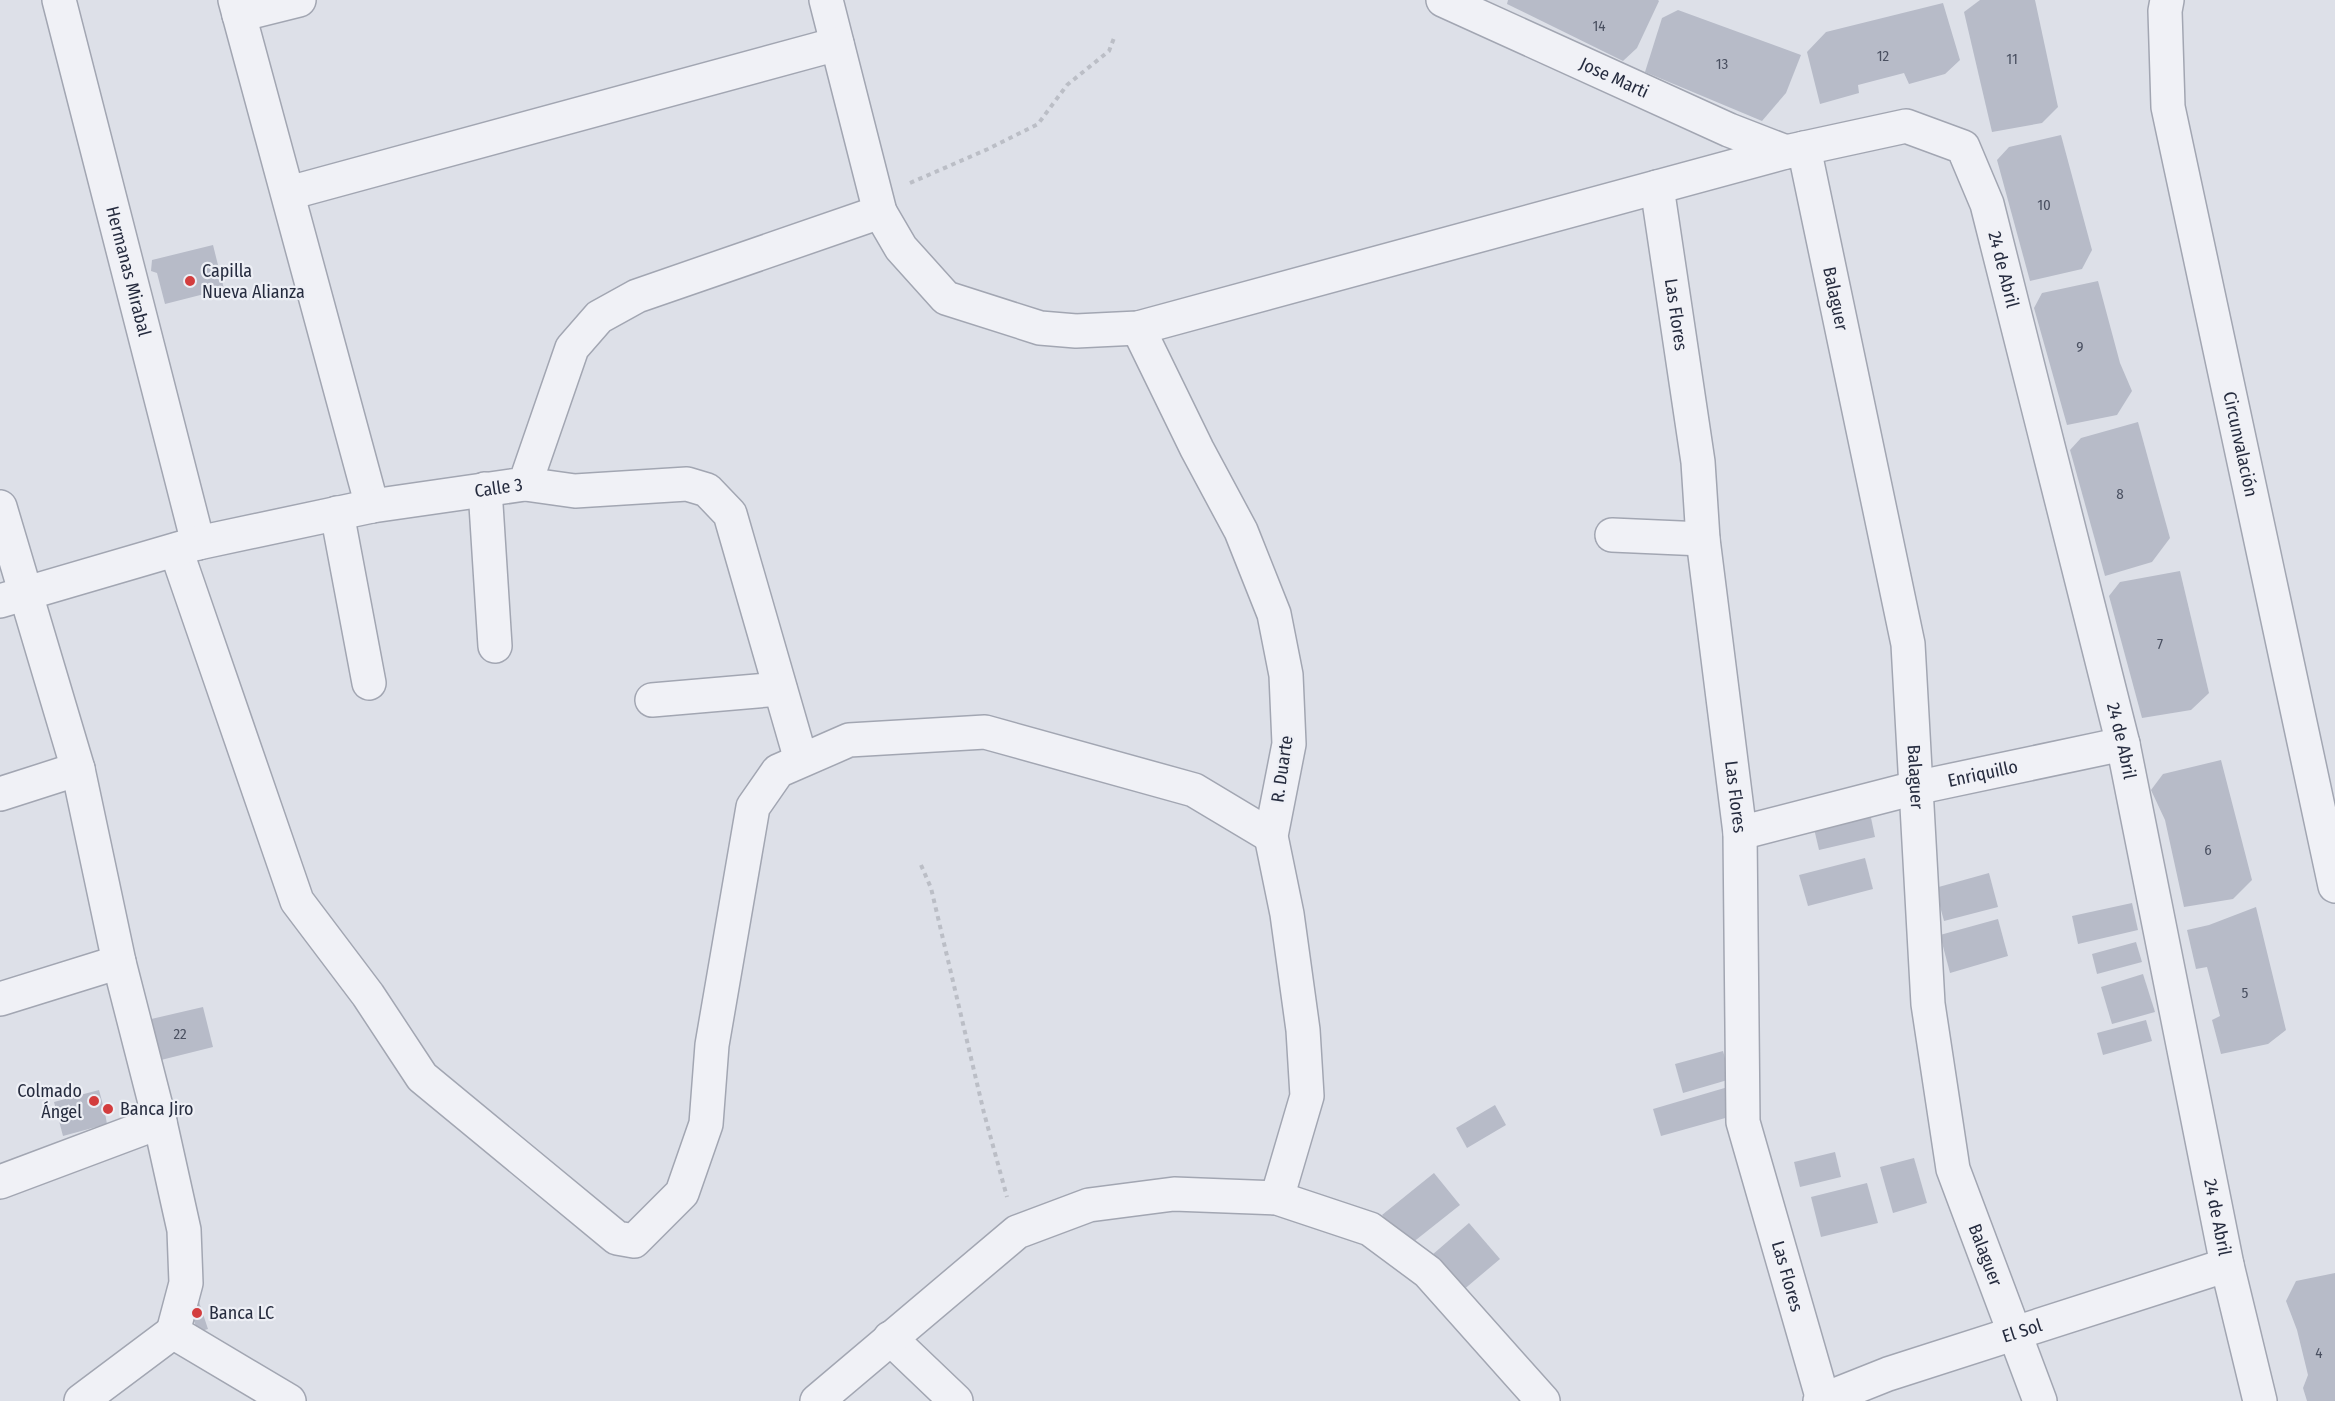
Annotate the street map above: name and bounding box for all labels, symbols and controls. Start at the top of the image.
house number: 14 [1592,17,1606,35]
house number: 12 [1877,47,1890,65]
house number: 11 [2006,50,2018,68]
street label: Jose Marti [1576,53,1652,103]
house number: 13 [1716,55,1729,73]
house number: 10 [2037,196,2051,214]
street label: Hermanas Mirabal [101,204,156,339]
street label: 24 de Abril [1983,229,2024,310]
place label: Capilla Nueva Alianza [202,260,305,303]
street label: Balaguer [1818,265,1853,333]
marker: Capilla Nueva Alianza [183,274,197,288]
street label: Las Flores [1660,277,1692,352]
house number: 9 [2076,338,2084,356]
street label: Circunvalación [2218,390,2262,499]
street label: Calle 3 [473,473,524,502]
house number: 8 [2116,485,2124,503]
house number: 7 [2157,635,2163,653]
street label: 24 de Abril [2102,700,2141,781]
street label: R. Duarte [1266,734,1298,804]
street label: Balaguer [1903,744,1928,811]
street label: Enriquillo [1946,756,2020,792]
street label: Las Flores [1720,759,1751,835]
house number: 6 [2204,841,2212,859]
house number: 5 [2242,984,2249,1002]
house number: 22 [173,1025,187,1043]
place label: Colmado Ángel [17,1080,82,1123]
marker: Colmado Ángel [87,1094,101,1108]
place label: Banca Jiro [120,1098,193,1120]
marker: Banca Jiro [101,1102,115,1116]
street label: 24 de Abril [2199,1177,2236,1258]
street label: Balaguer [1964,1221,2007,1290]
street label: Las Flores [1767,1238,1808,1314]
place label: Banca LC [209,1302,274,1324]
marker: Banca LC [190,1306,204,1320]
street label: El Sol [1999,1314,2045,1348]
house number: 4 [2315,1344,2323,1362]

